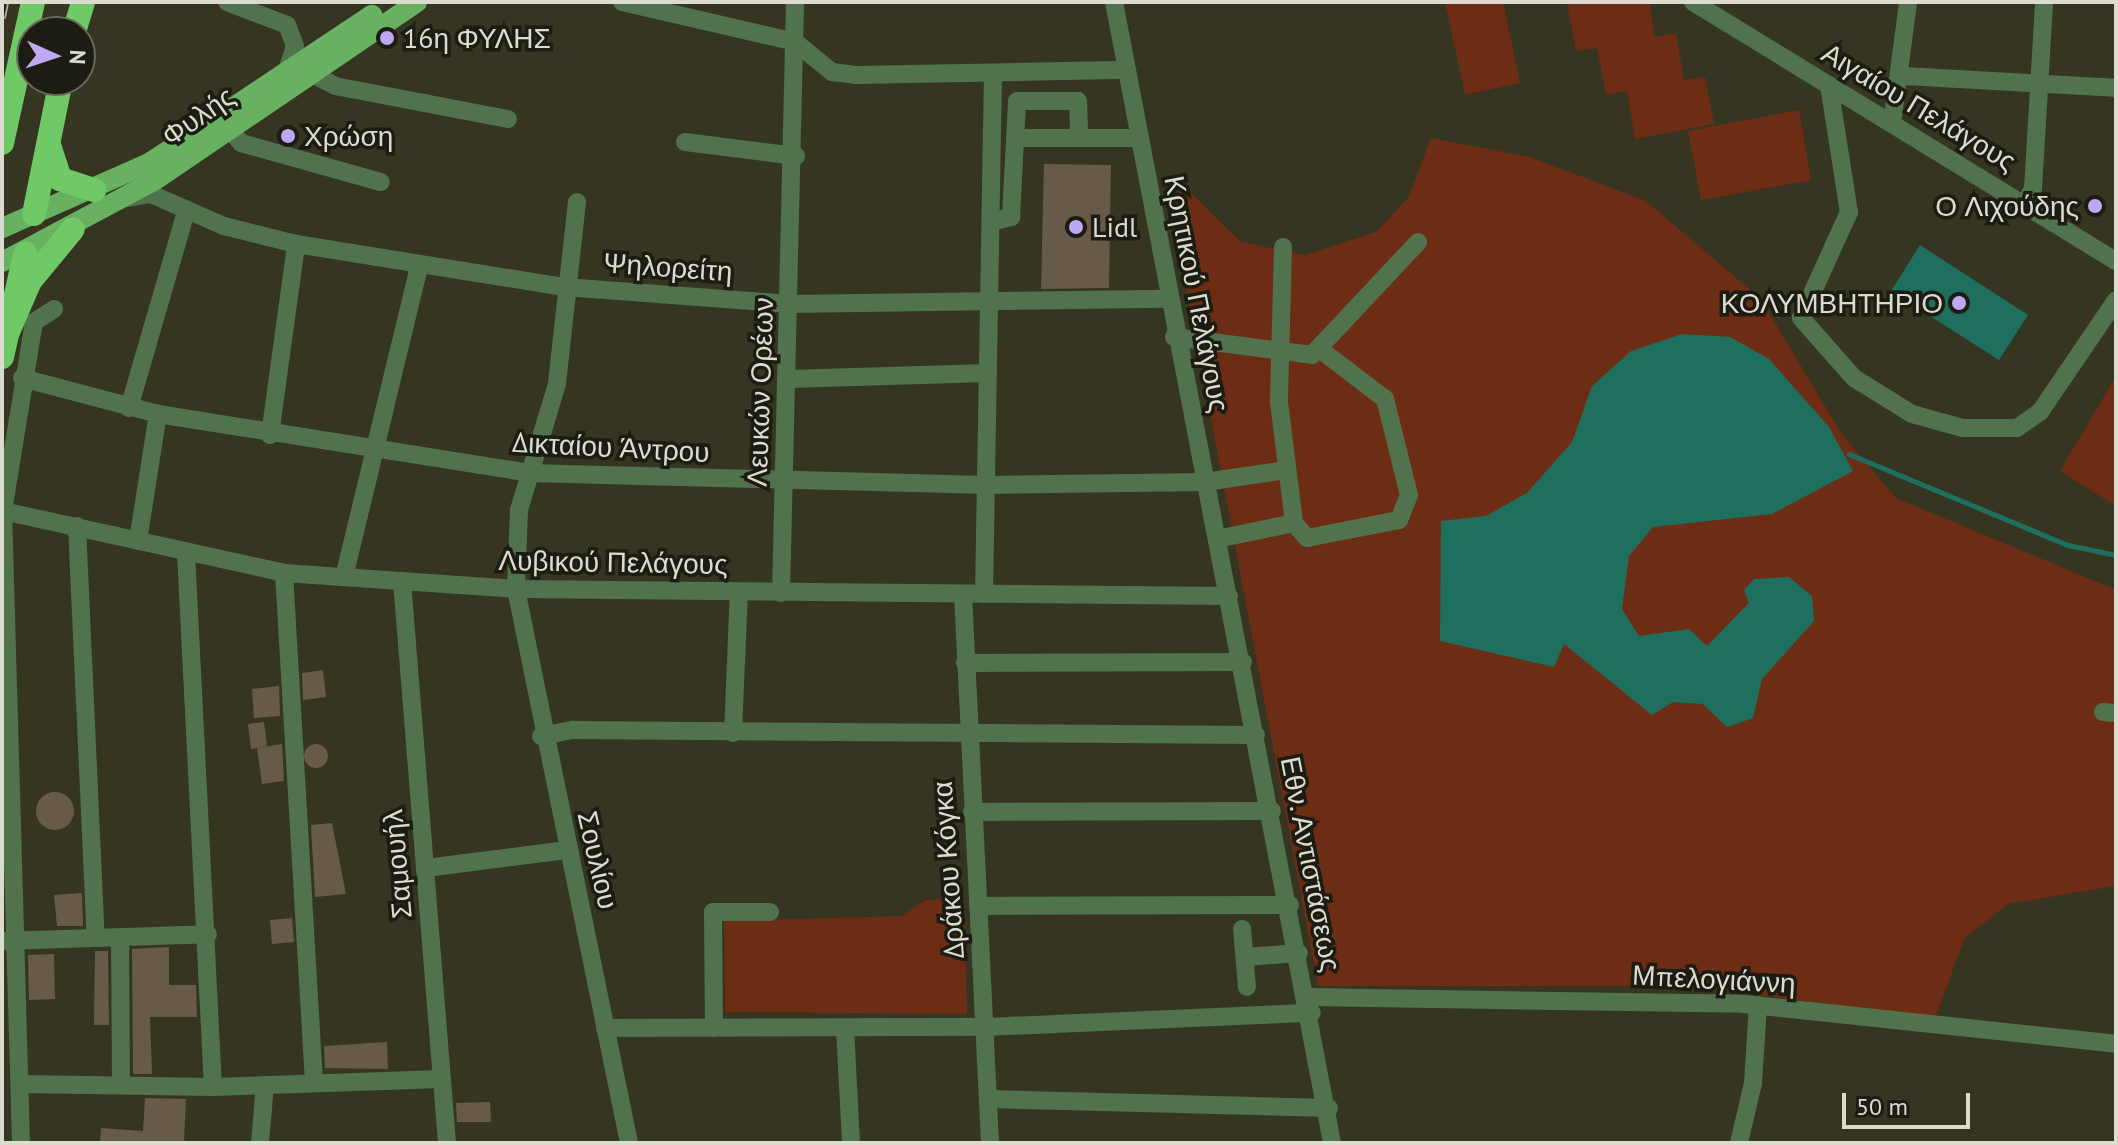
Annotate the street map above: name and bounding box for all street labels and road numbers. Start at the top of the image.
street label: Αιγαίου Πελάγους [1816,36,2022,178]
street label: Φυλής [155,79,241,153]
street label: Κρητικού Πελάγους [1158,173,1236,415]
street label: Ψηλορείτη [602,246,734,288]
street label: Λευκών Ορέων [740,297,780,487]
street label: Δικταίου Άντρου [511,425,711,469]
street label: Λυβικού Πελάγους [498,543,728,581]
street label: Εθν. Αντιστάσεως [1273,753,1349,975]
street label: Δράκου Κόγκα [925,780,971,960]
street label: Σαμουήλ [375,808,419,920]
street label: Σουλίου [570,808,626,912]
street label: Μπελογιάννη [1631,958,1797,1000]

